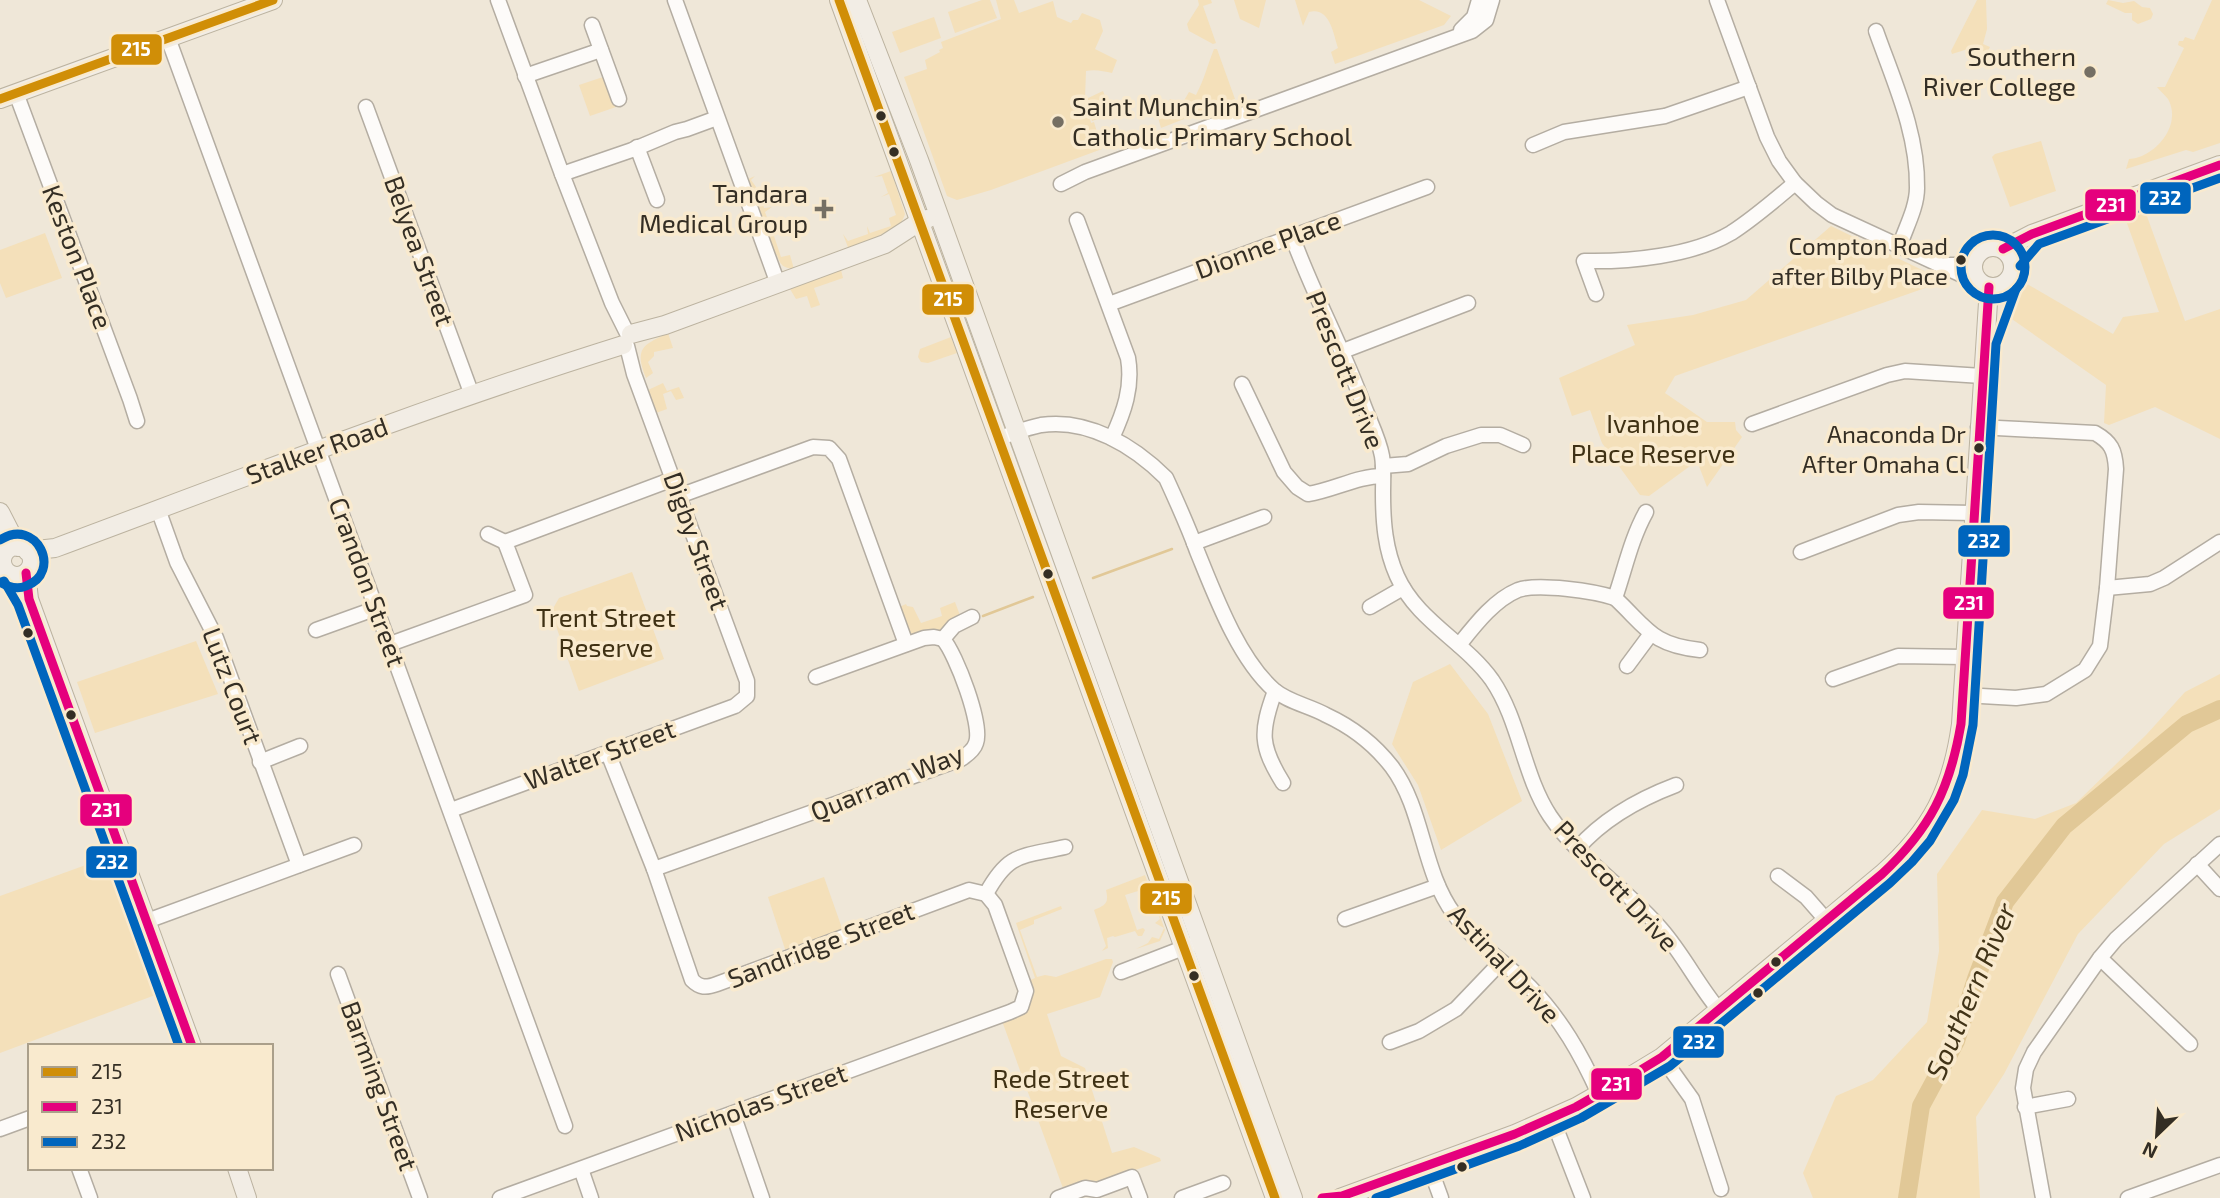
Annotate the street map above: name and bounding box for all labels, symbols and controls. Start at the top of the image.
line badge: 215 [110,33,163,66]
text: 215 [121,37,151,60]
place label: Southern River College [1923,40,2076,101]
marker: Southern River College [2082,64,2098,80]
place label: Saint Munchin’s Catholic Primary School [1072,90,1352,151]
unlabelled marker [874,109,888,123]
marker: Saint Munchin’s Catholic Primary School [1050,114,1066,130]
unlabelled marker [887,145,901,159]
street label: Belyea Street [379,171,462,330]
place label: Tandara Medical Group [639,177,808,238]
street label: Keston Place [37,180,120,333]
line badge: 232 [2139,181,2192,215]
text: 232 [2149,186,2181,209]
line badge: 231 [2084,188,2137,222]
text: 231 [2096,193,2126,216]
marker: Tandara Medical Group [814,199,834,219]
street label: Dionne Place [1191,203,1344,284]
place label: Compton Road after Bilby Place [1771,231,1948,290]
marker: Compton Road after Bilby Place [1954,253,1968,267]
line badge: 215 [921,283,975,316]
street label: Prescott Drive [1301,286,1392,453]
text: 215 [933,287,963,310]
park label: Ivanhoe Place Reserve [1571,407,1735,468]
street label: Stalker Road [241,410,392,490]
place label: Anaconda Dr After Omaha Cl [1802,419,1966,478]
marker: Anaconda Dr After Omaha Cl [1972,441,1986,455]
street label: Digby Street [658,467,737,614]
street label: Crandon Street [323,493,413,670]
line badge: 232 [1957,524,2011,558]
text: 232 [1968,529,2000,552]
unlabelled marker [1041,567,1055,581]
line badge: 231 [1942,586,1995,620]
text: 231 [1954,591,1984,614]
park label: Trent Street Reserve [536,601,676,662]
street label: Lutz Court [197,623,270,748]
unlabelled marker [21,626,35,640]
unlabelled marker [64,708,78,722]
street label: Walter Street [520,712,679,795]
street label: Quarram Way [805,737,968,826]
line badge: 231 [79,793,133,827]
text: 231 [91,798,121,821]
street label: Prescott Drive [1549,813,1685,957]
line badge: 232 [85,845,138,879]
text: 232 [96,850,128,873]
line badge: 215 [1139,882,1193,915]
text: 215 [1151,886,1181,909]
street label: Sandridge Street [723,894,918,993]
water label: Southern River [1918,897,2023,1084]
street label: Astinal Drive [1443,898,1567,1028]
unlabelled marker [1769,955,1783,969]
unlabelled marker [1187,969,1201,983]
unlabelled marker [1751,986,1765,1000]
street label: Barming Street [335,997,425,1174]
line badge: 232 [1672,1025,1725,1059]
text: 232 [1683,1030,1715,1053]
legend [28,1044,273,1170]
street label: Nicholas Street [670,1056,851,1147]
text: 215 [91,1058,122,1083]
park label: Rede Street Reserve [993,1062,1129,1123]
line badge: 231 [1590,1067,1643,1101]
text: 231 [1601,1072,1631,1095]
text: 231 [91,1093,123,1118]
north arrow [2122,1100,2192,1170]
text: 232 [91,1128,126,1153]
text: N [2139,1138,2161,1164]
unlabelled marker [1455,1160,1469,1174]

